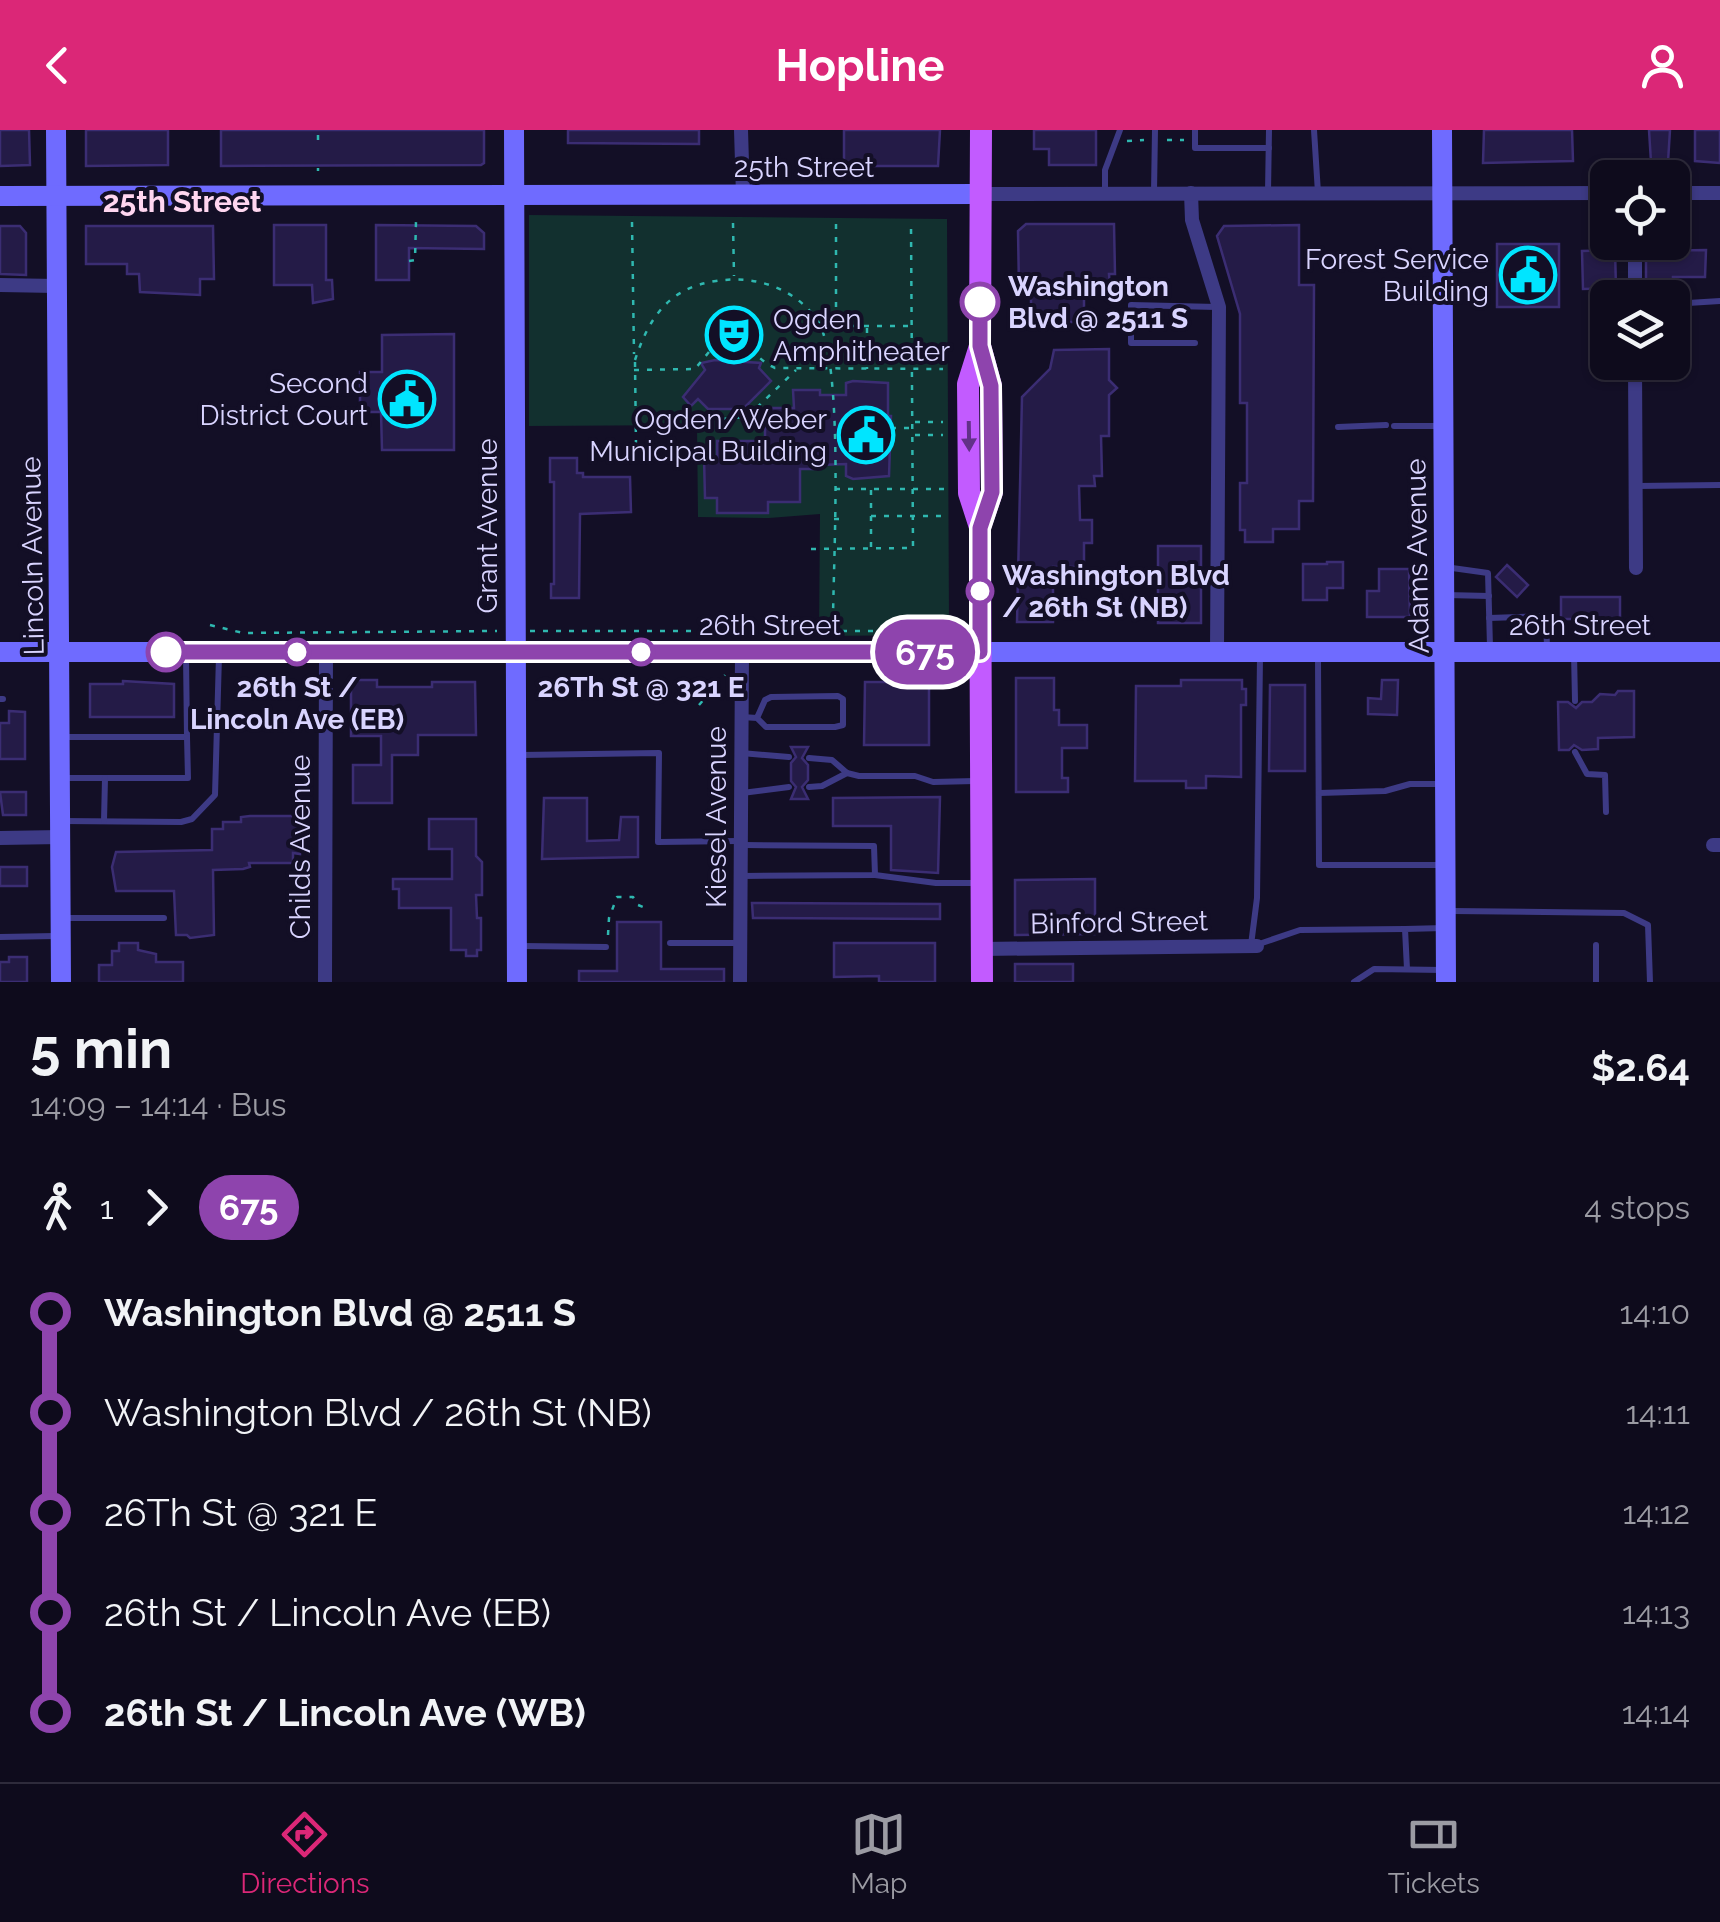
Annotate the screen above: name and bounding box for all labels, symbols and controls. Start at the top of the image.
icon: back [30,38,85,93]
icon: person [1635,38,1690,93]
text: Hopline [776,39,944,92]
street label: 25th Street [734,151,875,184]
map controls [1590,160,1690,380]
button: locate [1590,160,1690,260]
district label: 25th Street [103,184,262,219]
place label: Forest Service Building [1305,243,1489,308]
public building icon: Forest Service Building [1498,245,1558,305]
place label: Washington Blvd @ 2511 S [1008,270,1188,335]
button: layers [1590,280,1690,380]
marker: Washington Blvd @ 2511 S [961,283,999,321]
place label: Ogden Amphitheater [773,303,950,368]
theatre icon: Ogden Amphitheater [704,305,764,365]
place label: Second District Court [199,367,369,432]
public building icon: Second District Court [377,369,437,429]
place label: Ogden/Weber Municipal Building [589,403,827,468]
public building icon: Ogden/Weber Municipal Building [836,405,896,465]
one-way arrow [961,421,977,453]
street label: Grant Avenue [471,438,504,614]
street label: Lincoln Avenue [14,456,51,656]
street label: Adams Avenue [1399,458,1436,654]
place label: Washington Blvd / 26th St (NB) [1002,559,1230,624]
marker: Washington Blvd / 26th St (NB) [967,578,993,604]
street label: 26th Street [699,609,842,642]
street label: 26th Street [1509,609,1652,642]
line badge: 675 [868,620,982,684]
text: 675 [895,632,955,673]
unlabelled marker [147,633,185,671]
marker: 26th St / Lincoln Ave (EB) [284,639,310,665]
marker: 26Th St @ 321 E [628,639,654,665]
place label: 26th St / Lincoln Ave (EB) [190,671,404,736]
place label: 26Th St @ 321 E [537,671,745,704]
street label: Kiesel Avenue [700,726,733,908]
street label: Childs Avenue [284,755,317,939]
street label: Binford Street [1030,904,1209,941]
text: 5 min [30,1016,172,1081]
text: $2.64 [1591,1045,1690,1090]
text: 14:09 – 14:14 · Bus [30,1086,287,1123]
icon: walk [30,1180,85,1235]
icon: forward [129,1180,184,1235]
text: 675 [219,1187,279,1228]
text: 1 [100,1189,114,1226]
text: 4 stops [1584,1189,1690,1226]
text: Washington Blvd @ 2511 S [104,1290,576,1335]
text: 14:10 [1620,1294,1690,1331]
text: Washington Blvd / 26th St (NB) [104,1390,652,1435]
text: 14:11 [1625,1394,1690,1431]
text: 26Th St @ 321 E [104,1490,377,1535]
text: 14:12 [1622,1494,1690,1531]
text: 26th St / Lincoln Ave (EB) [104,1590,551,1635]
text: 14:13 [1622,1594,1690,1631]
text: 26th St / Lincoln Ave (WB) [104,1690,586,1735]
text: 14:14 [1622,1694,1690,1731]
tab: Directions [240,1807,370,1900]
tab: Map [850,1807,907,1900]
tab: Tickets [1388,1807,1480,1900]

